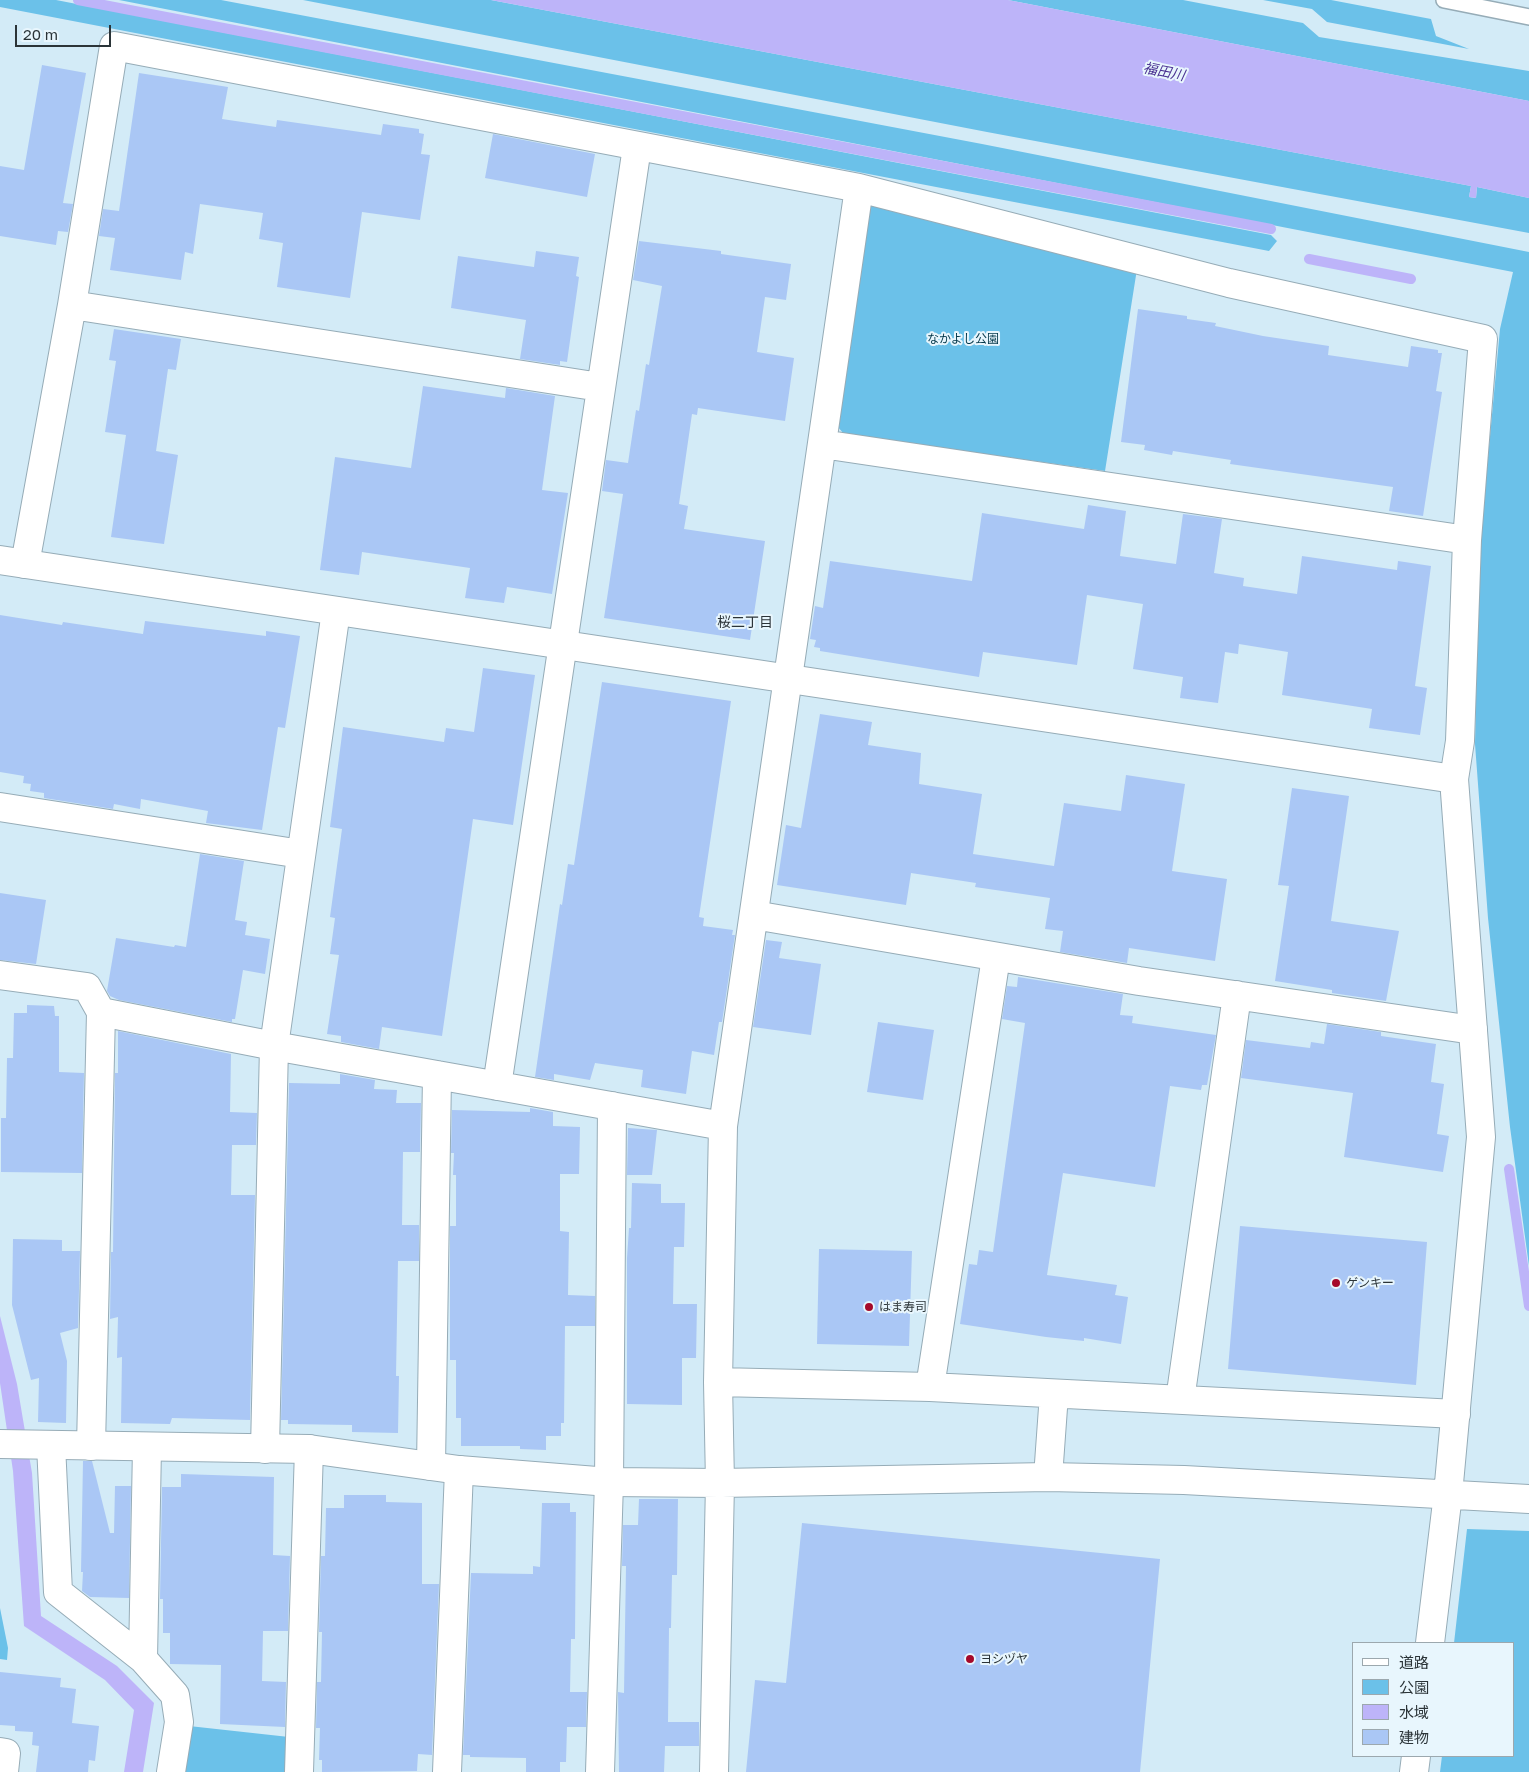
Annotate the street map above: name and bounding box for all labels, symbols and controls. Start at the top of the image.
scale bar [18,15,114,47]
text: 20 m [23,25,58,43]
water label: 福田川 [1142,60,1186,84]
park label: なかよし公園 [927,332,999,346]
district label: 桜二丁目 [717,615,773,631]
place label: ゲンキー [1346,1276,1394,1290]
marker: ゲンキー [1330,1277,1342,1289]
place label: はま寿司 [879,1300,927,1314]
marker: はま寿司 [863,1301,875,1313]
legend [1352,1642,1514,1757]
place label: ヨシヅヤ [980,1652,1028,1666]
marker: ヨシヅヤ [964,1653,976,1665]
text: 道路 [1399,1653,1429,1671]
text: 公園 [1399,1678,1429,1696]
text: 水域 [1399,1703,1429,1721]
text: 建物 [1399,1728,1429,1746]

